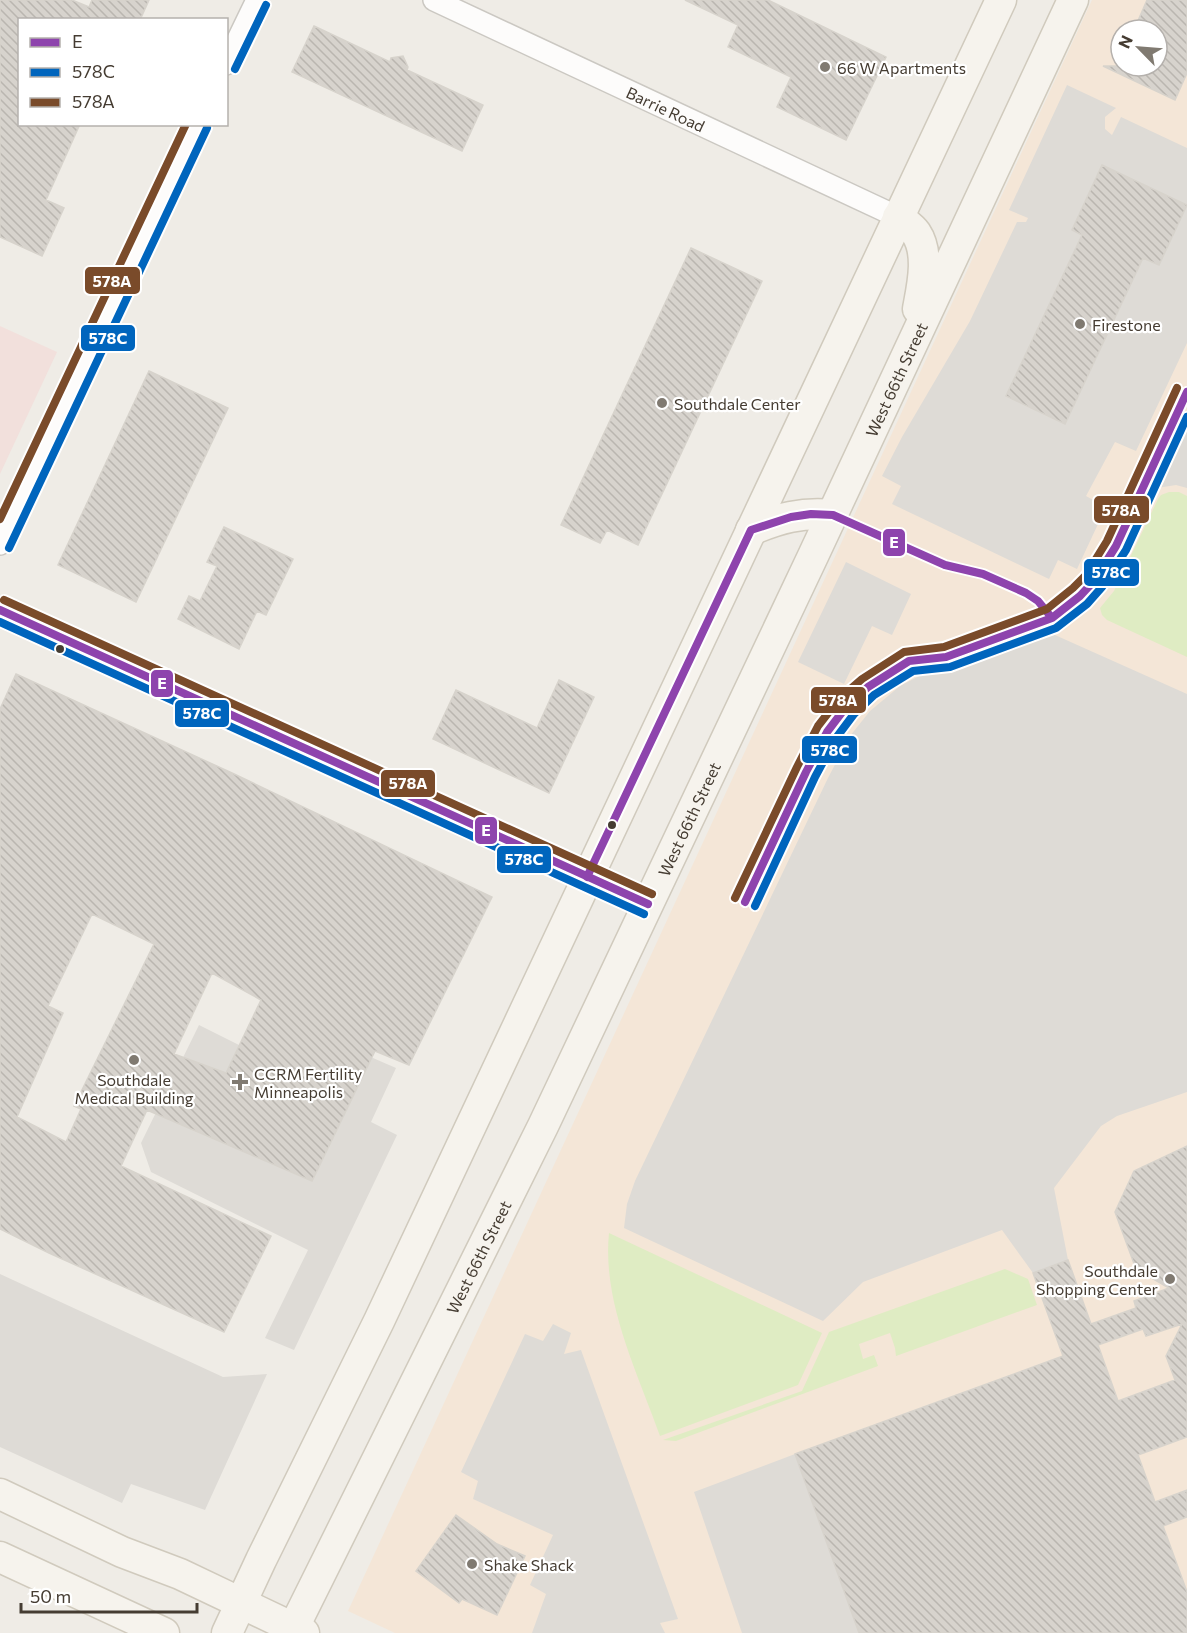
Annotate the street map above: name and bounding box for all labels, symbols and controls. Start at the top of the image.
legend [18,18,228,126]
north arrow [1109,18,1169,78]
text: E [72,30,83,52]
text: N [1114,32,1136,51]
place label: 66 W Apartments [837,58,966,77]
text: 578C [72,60,115,82]
marker: 66 W Apartments [818,60,832,74]
street label: Barrie Road [624,82,708,135]
text: 578A [72,90,115,112]
line badge: 578A [84,266,141,295]
text: 578A [93,271,132,290]
place label: Firestone [1092,315,1161,334]
marker: Firestone [1073,317,1087,331]
street label: West 66th Street [861,319,931,439]
line badge: 578C [80,324,136,352]
text: 578C [89,328,127,347]
place label: Southdale Center [674,394,801,413]
marker: Southdale Center [655,396,669,410]
line badge: 578A [1093,495,1150,524]
text: 578A [1102,500,1141,519]
line badge: E [882,528,906,557]
text: E [889,532,899,551]
line badge: 578C [1083,558,1140,587]
text: 578C [1092,562,1130,581]
unlabelled marker [54,643,66,655]
line badge: E [150,669,174,698]
text: E [157,673,167,692]
line badge: 578A [810,686,867,714]
text: 578A [819,690,858,709]
line badge: 578C [174,699,230,728]
text: 578C [183,703,221,722]
line badge: 578C [801,735,858,764]
text: 578C [811,740,849,759]
street label: West 66th Street [653,758,724,879]
line badge: 578A [380,769,436,798]
text: 578A [389,773,428,792]
line badge: E [474,816,498,845]
unlabelled marker [606,819,618,831]
text: E [481,820,491,839]
line badge: 578C [496,845,552,874]
text: 578C [505,849,543,868]
marker: Southdale Medical Building [127,1053,141,1067]
place label: CCRM Fertility Minneapolis [254,1064,362,1101]
place label: Southdale Medical Building [74,1070,194,1107]
marker: CCRM Fertility Minneapolis [231,1073,249,1091]
street label: West 66th Street [442,1197,514,1317]
place label: Southdale Shopping Center [1036,1261,1159,1298]
marker: Southdale Shopping Center [1163,1272,1177,1286]
place label: Shake Shack [484,1555,575,1574]
marker: Shake Shack [465,1557,479,1571]
scale bar [21,1576,196,1614]
text: 50 m [30,1585,71,1607]

